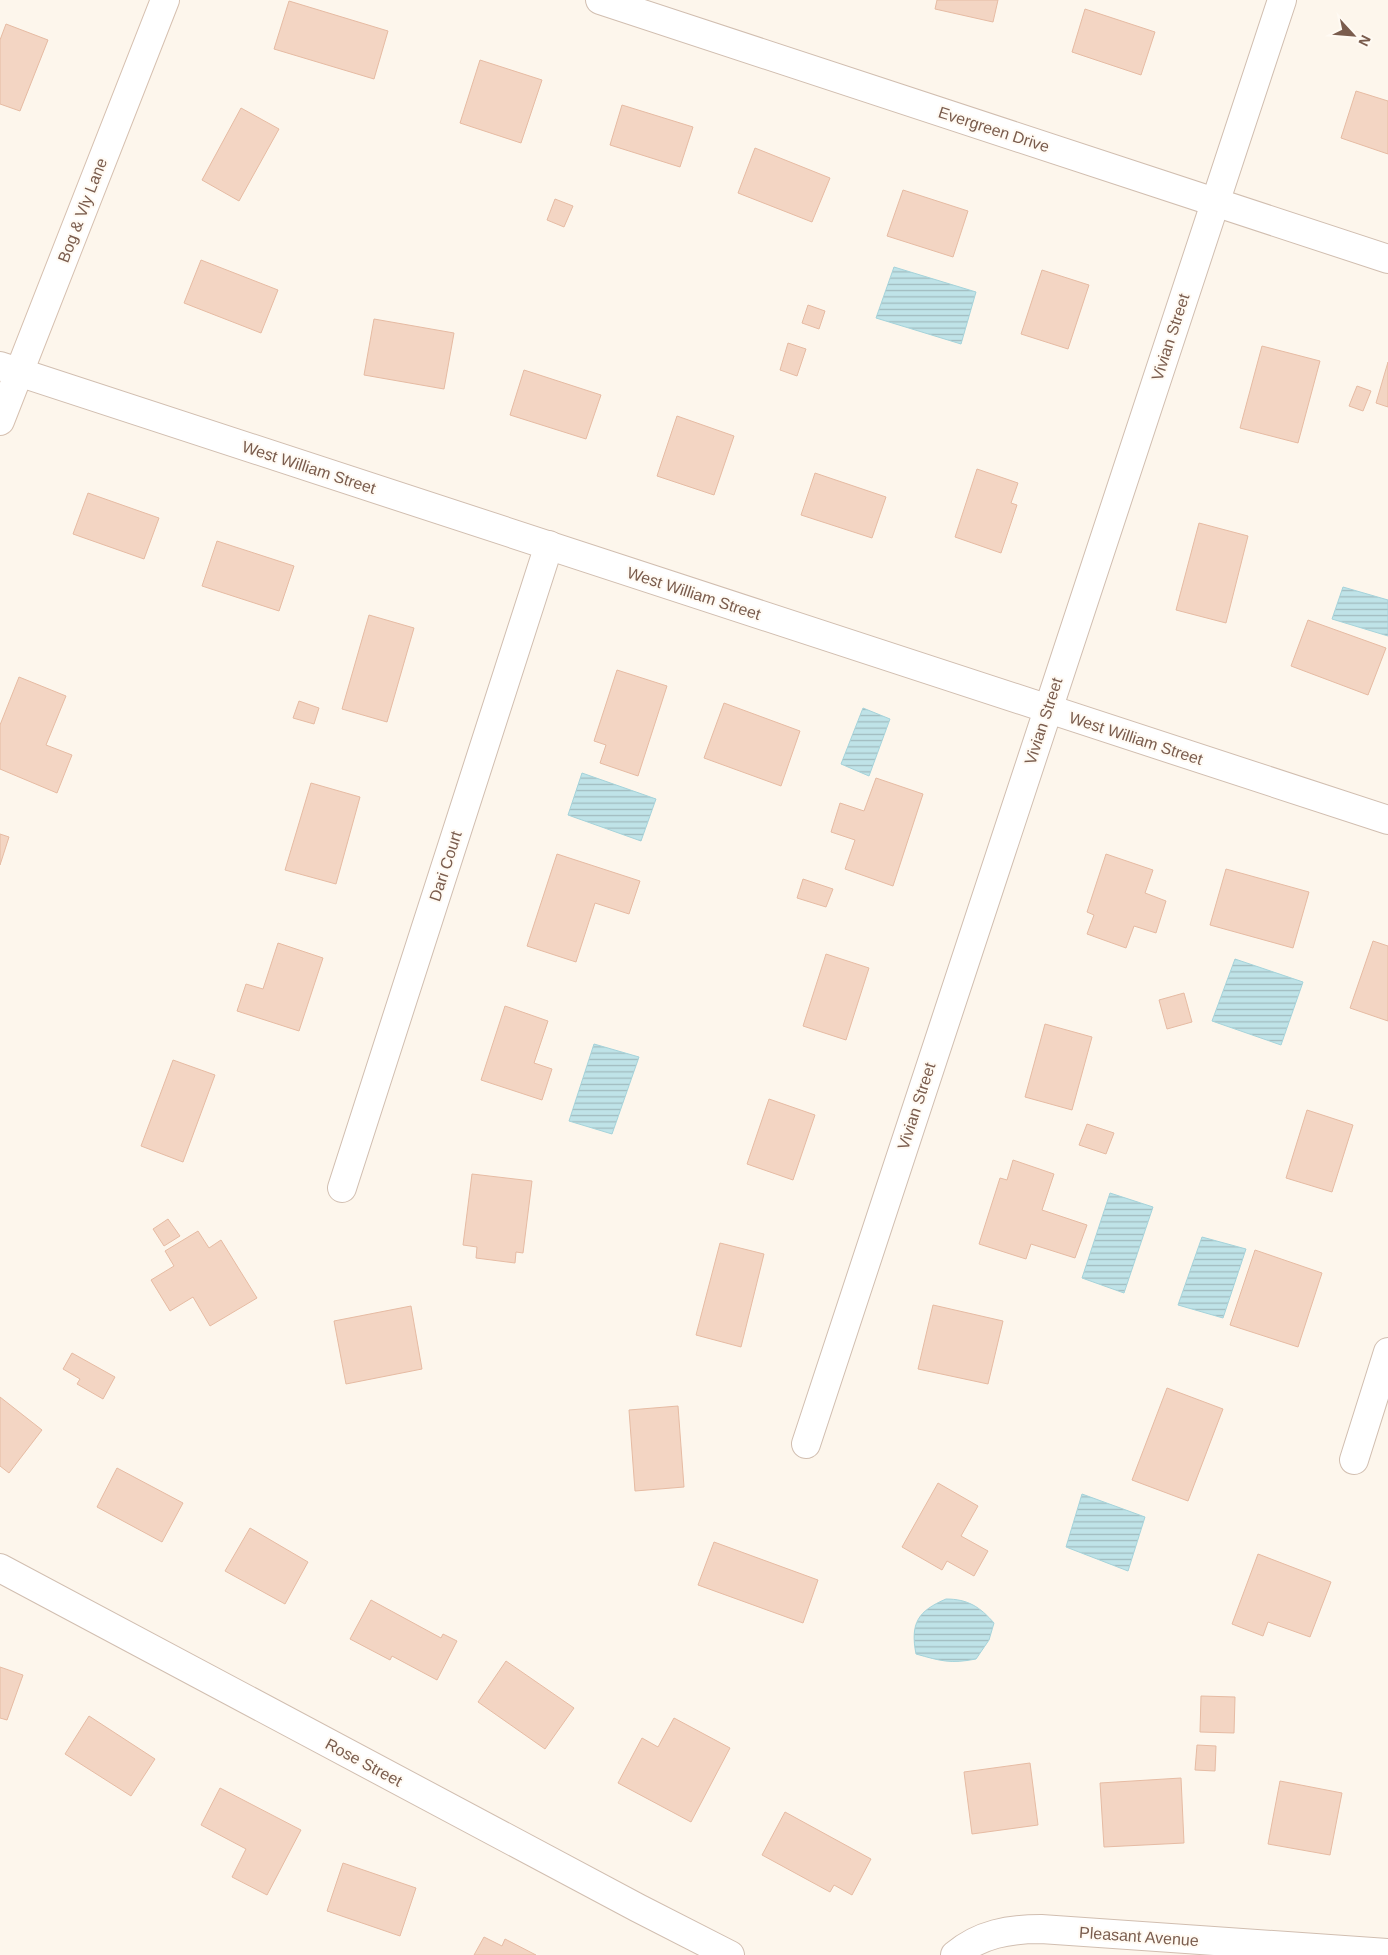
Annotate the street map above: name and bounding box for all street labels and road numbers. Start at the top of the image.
street label: Evergreen Drive [936,104,1052,155]
street label: Bog & Vly Lane [55,156,110,265]
street label: Vivian Street [1148,291,1193,383]
street label: West William Street [240,438,378,497]
street label: West William Street [625,564,763,623]
street label: Vivian Street [1021,675,1066,767]
street label: West William Street [1067,709,1205,768]
street label: Dari Court [426,828,465,903]
street label: Vivian Street [894,1060,939,1152]
street label: Rose Street [322,1735,406,1790]
street label: Pleasant Avenue [1079,1924,1199,1949]

